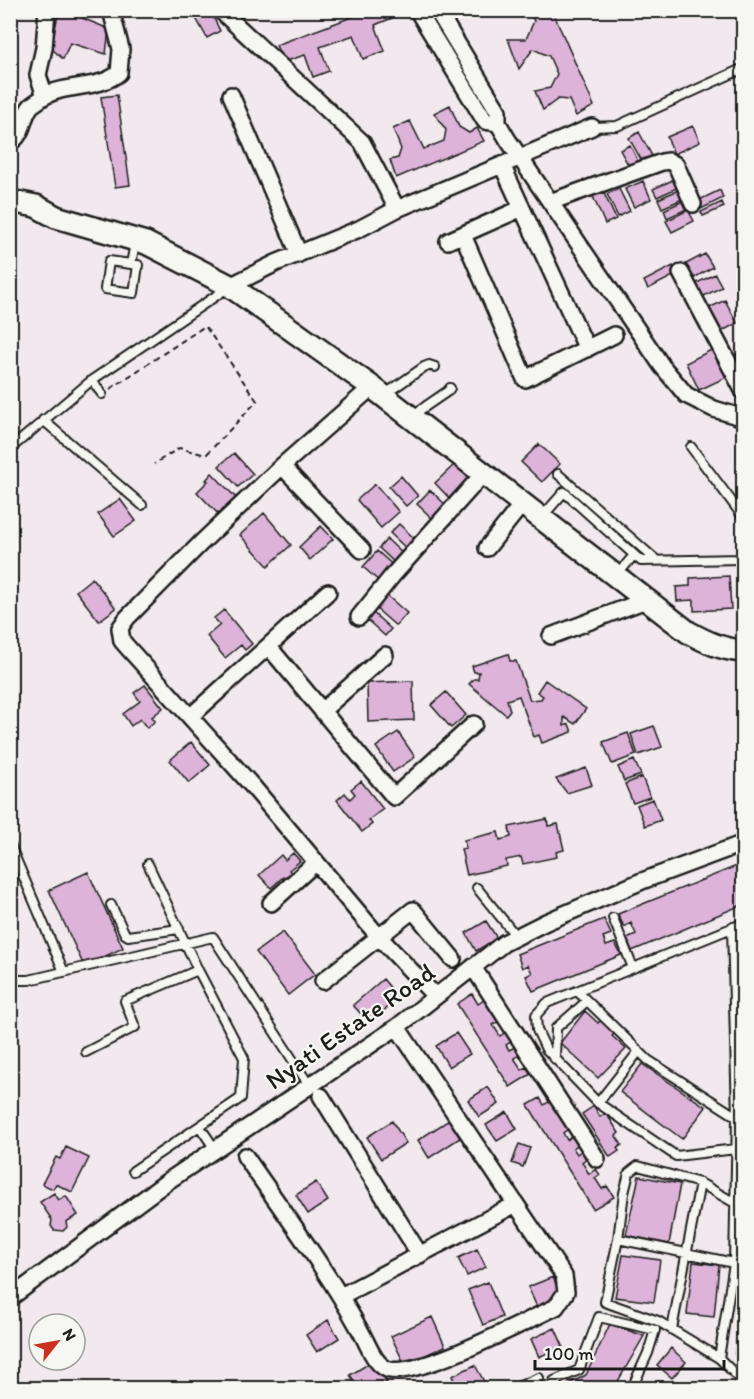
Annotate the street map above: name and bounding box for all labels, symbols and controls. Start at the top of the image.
street label: Nyati Estate Road [259,956,441,1096]
north arrow [27,1312,87,1372]
text: N [59,1325,80,1344]
scale bar [535,1333,724,1371]
text: 100 m [544,1343,594,1365]

